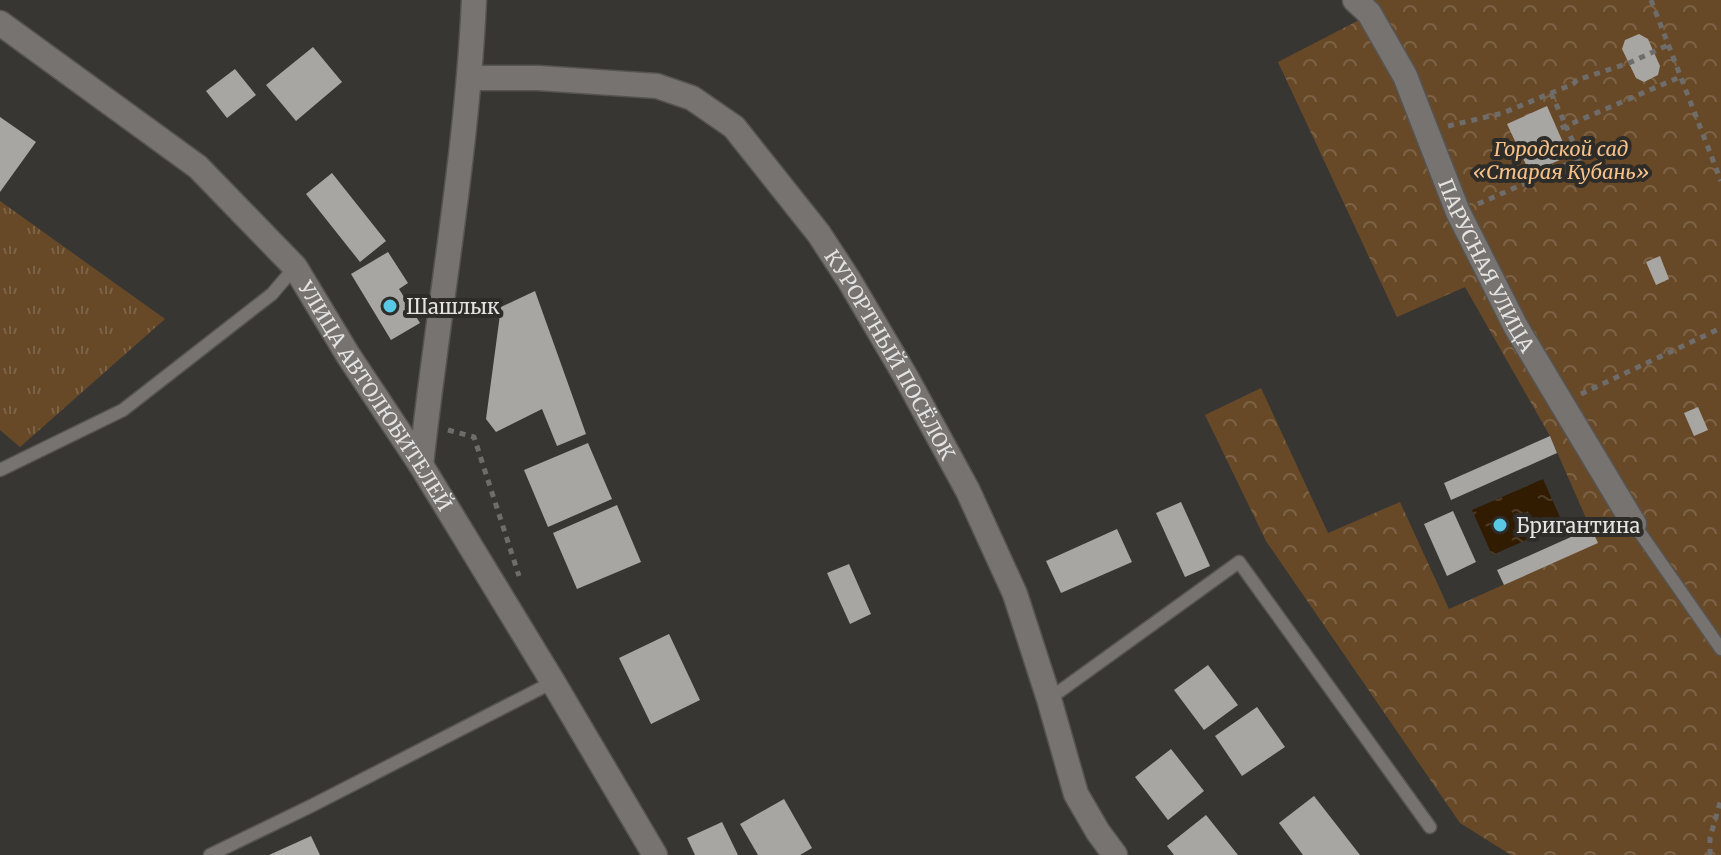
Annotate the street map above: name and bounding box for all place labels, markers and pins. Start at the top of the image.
place label: Шашлык [406,294,500,319]
marker: Шашлык [381,297,399,315]
place label: Бригантина [1516,513,1640,538]
marker: Бригантина [1491,516,1509,534]

